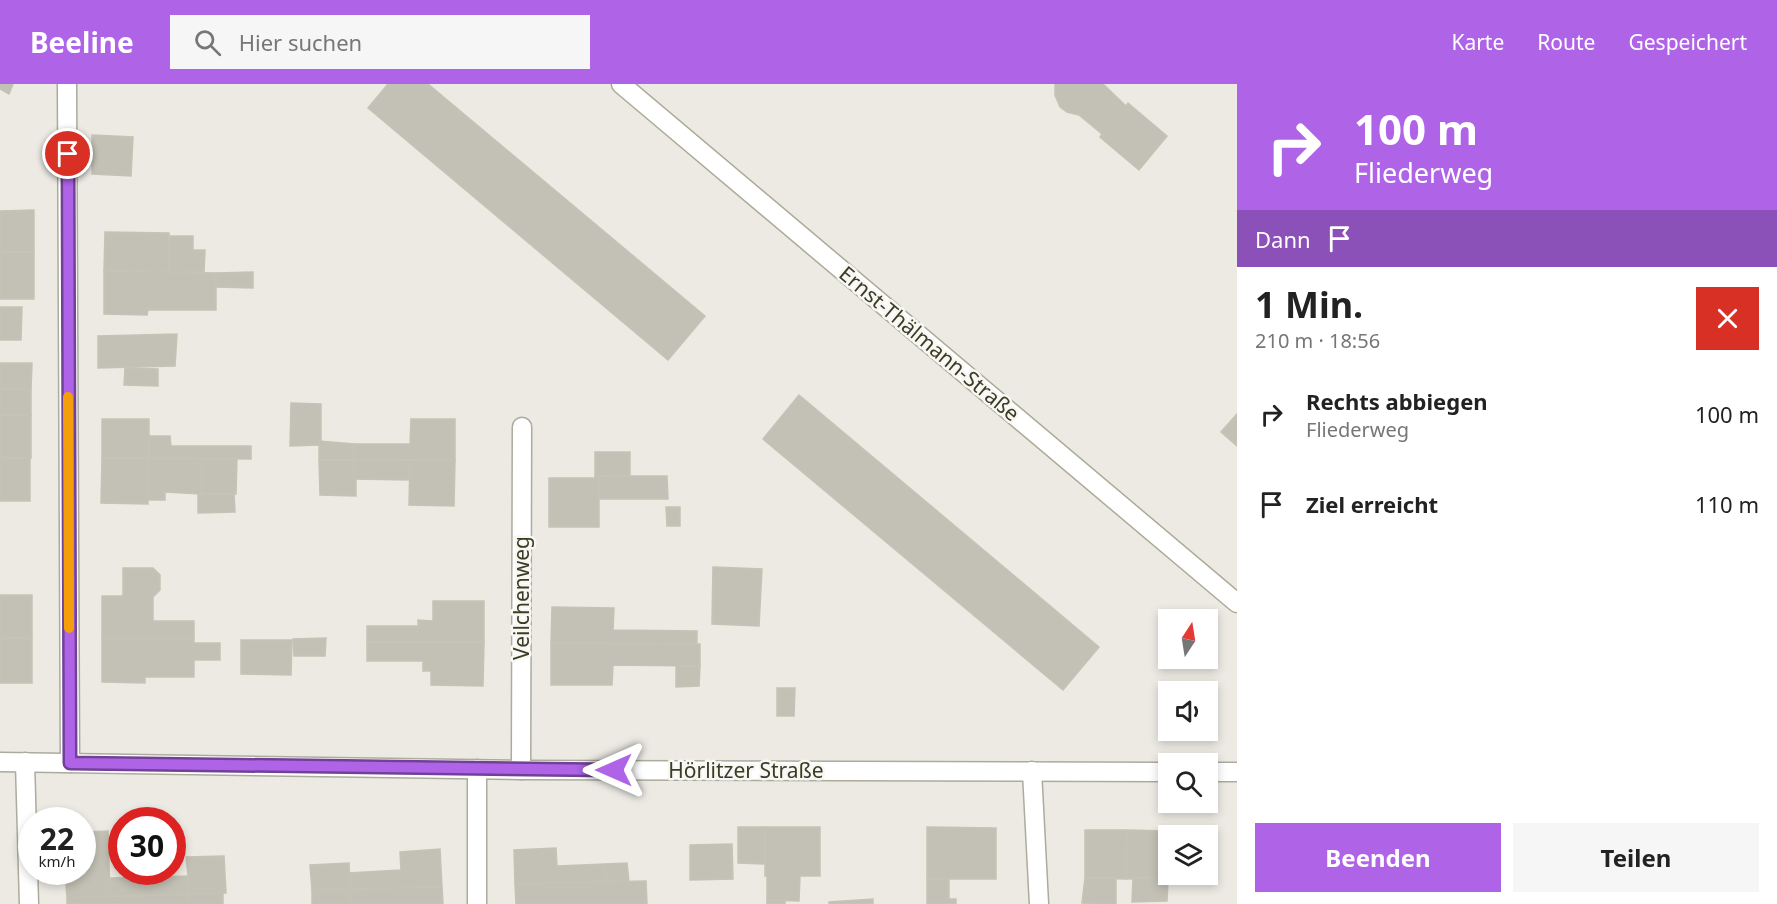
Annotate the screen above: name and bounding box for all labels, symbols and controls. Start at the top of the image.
search box [170,15,590,69]
text: Beeline [30,23,134,61]
icon: search [191,26,224,59]
text: Hier suchen [239,27,362,57]
text: Karte [1451,28,1504,56]
text: Route [1537,28,1595,56]
text: Gespeichert [1628,28,1747,56]
text: 100 m [1354,100,1478,157]
icon: right [1255,108,1333,186]
pin [42,128,93,179]
icon: arrive [51,137,84,170]
text: Fliederweg [1354,154,1493,191]
icon: arrive [1323,222,1356,255]
text: Dann [1255,224,1311,254]
street label: Ernst-Thälmann-Straße [834,260,1026,427]
text: 1 Min. [1255,280,1363,329]
button: close [1696,287,1759,350]
text: 210 m · 18:56 [1255,327,1380,354]
text: Rechts abbiegen [1306,386,1488,416]
icon: right [1255,398,1288,431]
text: 100 m [1695,399,1759,429]
text: Fliederweg [1306,416,1409,443]
icon: arrive [1255,488,1288,521]
text: Ziel erreicht [1306,489,1438,519]
text: 110 m [1695,489,1759,519]
street label: Veilchenweg [507,536,535,660]
north arrow [1158,609,1218,669]
map controls [1158,609,1218,885]
button: sound [1158,681,1218,741]
position arrow [582,738,646,802]
button: search [1158,753,1218,813]
street label: Hörlitzer Straße [668,756,824,784]
speed limit sign: 30 [108,807,186,885]
text: 22 [40,818,74,859]
button: Beenden [1255,823,1501,892]
button: Teilen [1513,823,1759,892]
button: layers [1158,825,1218,885]
text: km/h [39,851,75,871]

